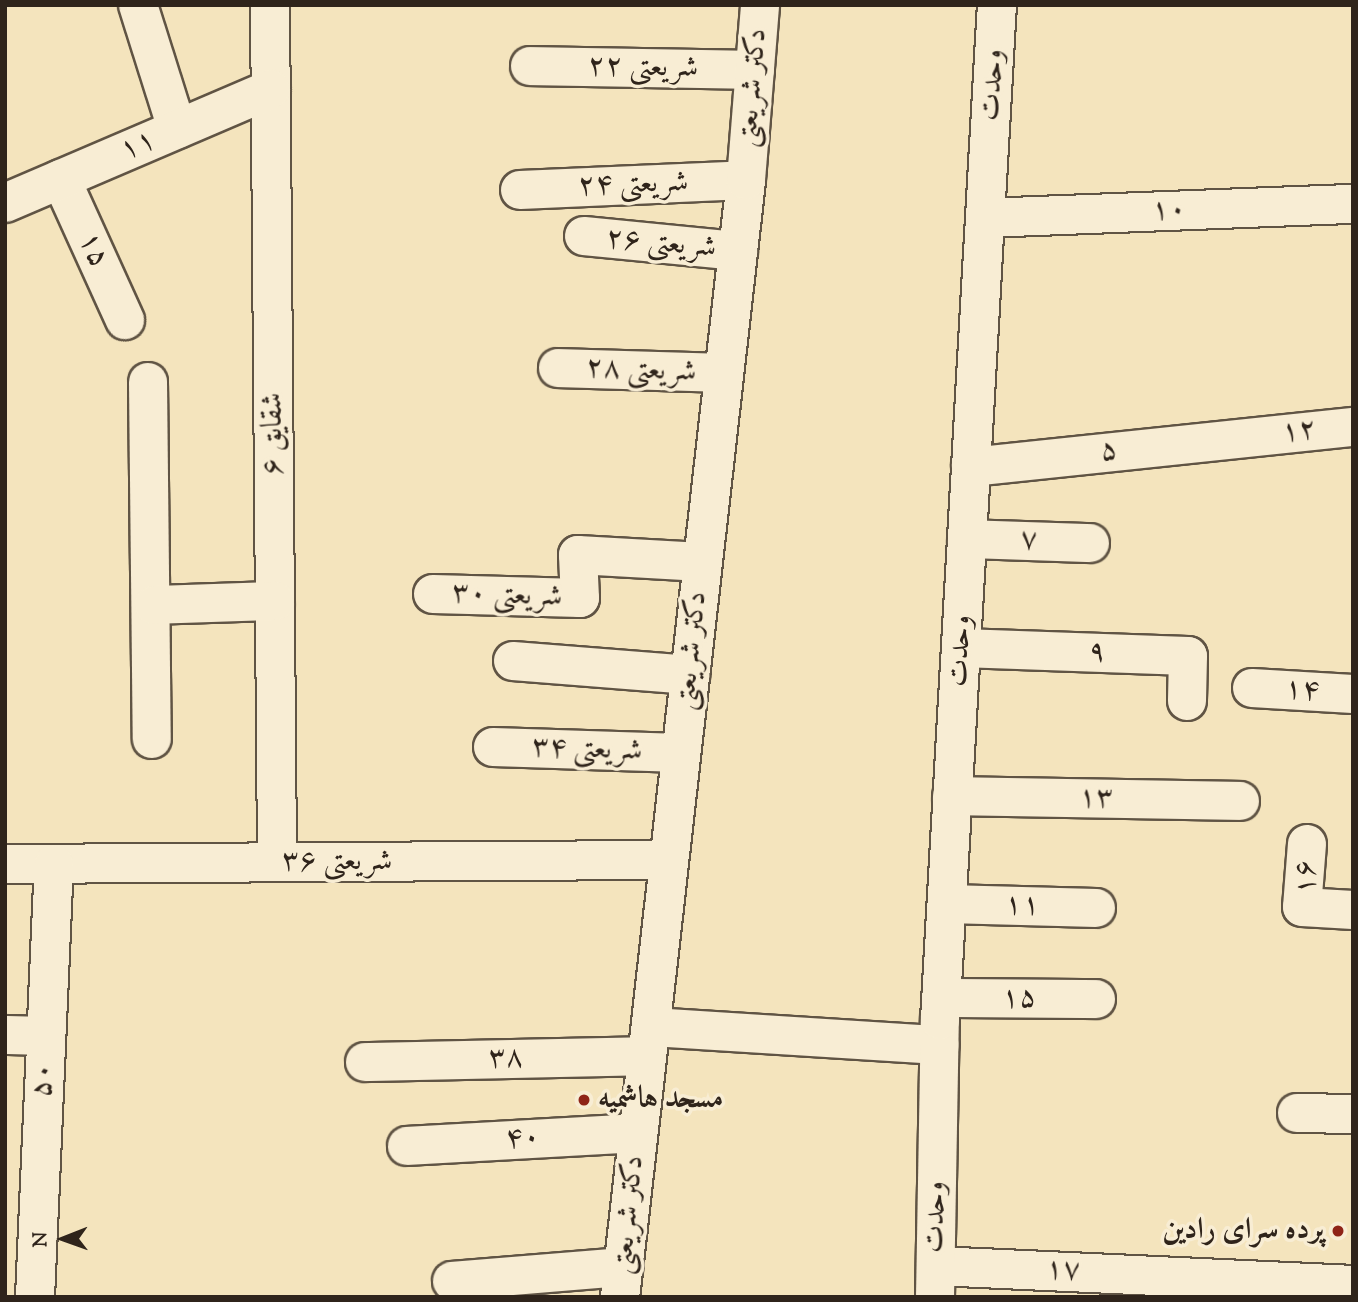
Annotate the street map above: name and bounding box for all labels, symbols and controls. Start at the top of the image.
street label: دکتر شریعتی [730,27,776,149]
street label: وحدت [973,48,1013,122]
street label: شریعتی ۲۲ [587,49,699,87]
street label: ۱۱ [115,123,161,169]
street label: شریعتی ۲۴ [577,165,689,205]
street label: ۱۰ [1151,192,1187,230]
street label: شریعتی ۲۶ [604,221,718,267]
street label: ۱۵ [69,227,117,273]
street label: شریعتی ۲۸ [585,351,697,391]
street label: شقایق ۶ [256,392,292,476]
street label: ۱۲ [1280,413,1318,451]
street label: ۵ [1098,433,1120,471]
street label: ۷ [1020,523,1038,559]
street label: شریعتی ۳۰ [451,576,563,616]
street label: دکتر شریعتی [668,590,716,712]
street label: وحدت [941,614,981,688]
street label: ۹ [1088,635,1106,671]
street label: ۱۴ [1283,672,1321,710]
street label: شریعتی ۳۴ [531,730,643,770]
street label: ۱۳ [1078,781,1114,817]
street label: شریعتی ۳۶ [282,844,392,880]
street label: ۱۶ [1289,859,1325,895]
street label: ۱۱ [1004,888,1040,924]
street label: ۱۵ [1001,981,1037,1017]
street label: ۳۸ [488,1041,524,1077]
street label: ۵۰ [25,1062,63,1098]
place label: مسجد هاشمیه [598,1082,723,1118]
marker: مسجد هاشمیه [576,1092,592,1108]
street label: ۴۰ [505,1120,541,1158]
street label: دکتر شریعتی [605,1154,653,1276]
street label: وحدت [917,1181,955,1253]
north arrow [28,1204,98,1274]
place label: پرده سرای رادین [1162,1213,1324,1249]
marker: پرده سرای رادین [1330,1223,1346,1239]
text: N [28,1232,55,1247]
street label: ۱۷ [1045,1252,1081,1290]

